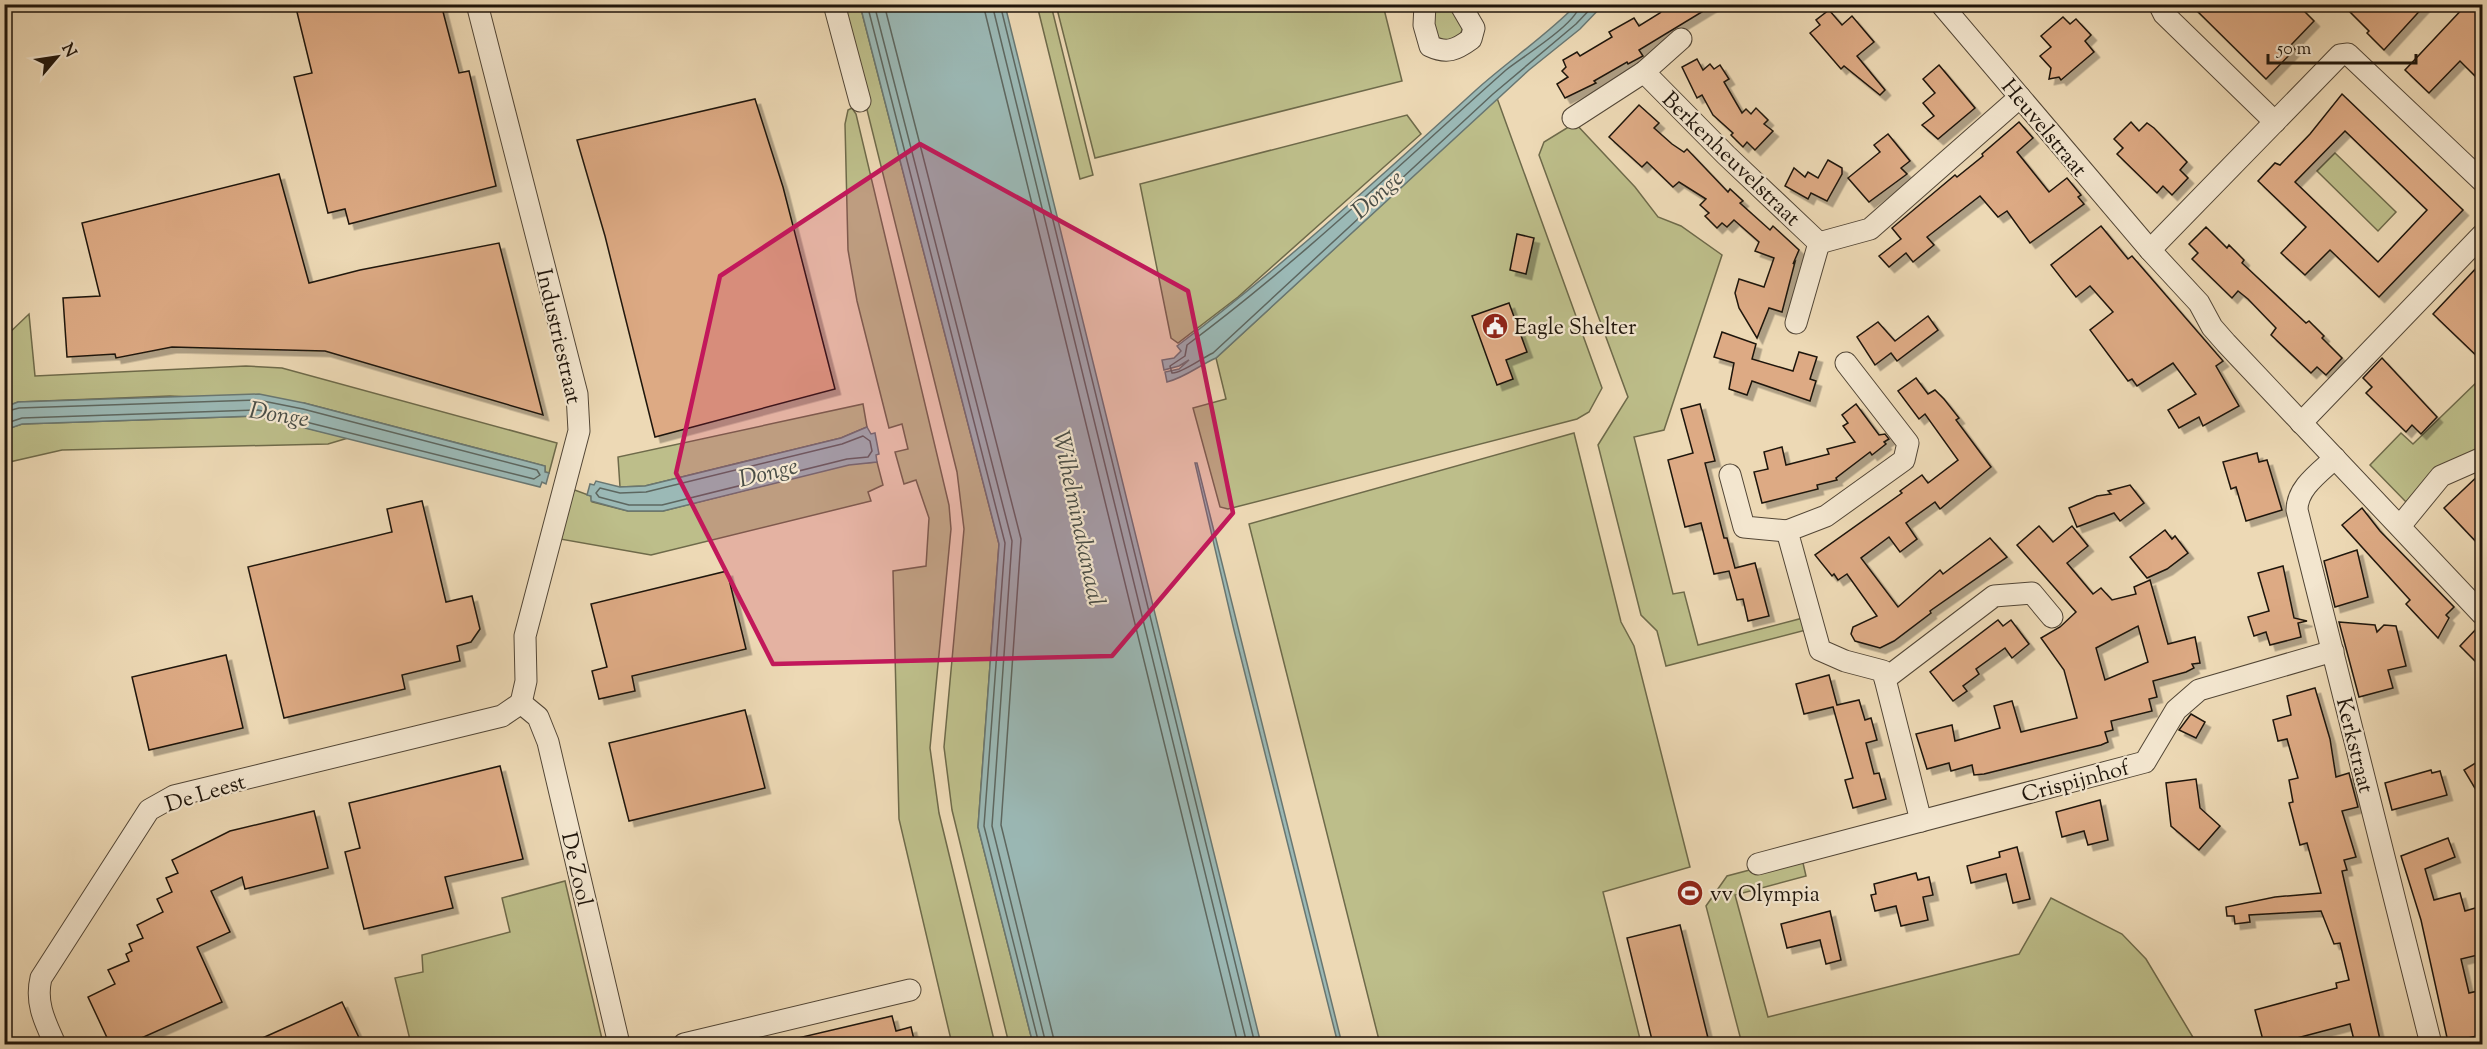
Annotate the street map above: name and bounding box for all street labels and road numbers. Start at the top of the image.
street label: Heuvelstraat [1992,73,2094,185]
street label: Berkenheuvelstraat [1653,85,1807,235]
street label: Industriestraat [526,266,588,408]
street label: Kerkstraat [2326,695,2381,797]
street label: Crispijnhof [2018,753,2135,813]
street label: De Leest [162,767,250,822]
street label: De Zool [551,830,599,910]

